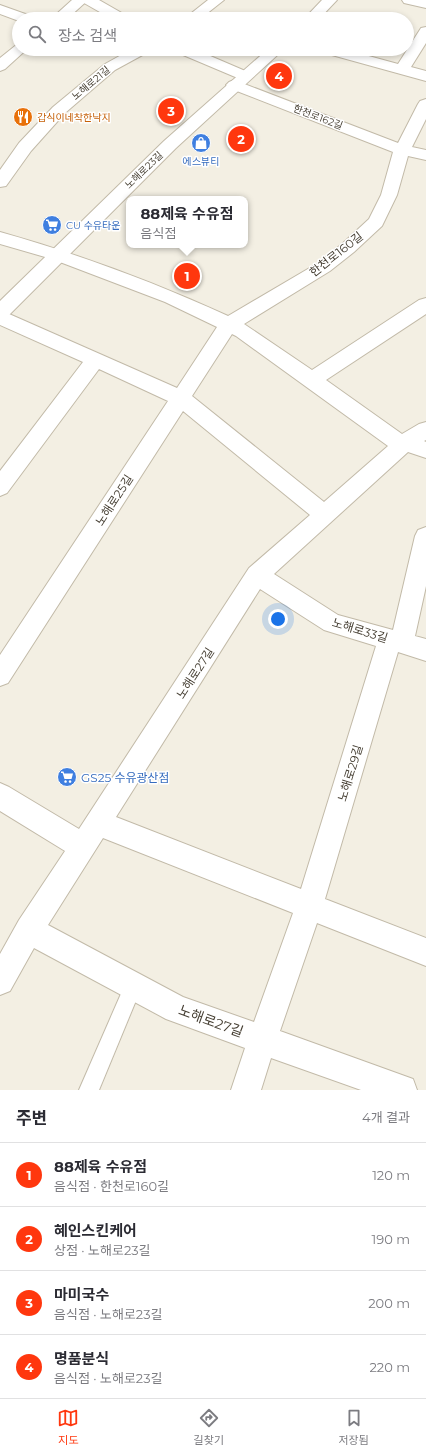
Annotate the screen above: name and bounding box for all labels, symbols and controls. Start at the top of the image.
search box [12,12,414,56]
icon: search [26,23,48,45]
text: 장소 검색 [58,26,117,45]
pin: 4 [266,61,292,91]
street label: 노해로21길 [69,63,113,103]
pin: 3 [158,96,184,126]
street label: 한천로162길 [291,102,345,132]
restaurant icon: 갑식이네착한낙지 [12,106,34,128]
place label: 갑식이네착한낙지 [37,111,111,124]
pin: 2 [228,124,254,154]
shop icon: 에스뷰티 [190,132,212,154]
street label: 노해로23길 [122,149,166,191]
place label: 에스뷰티 [183,155,219,168]
popup [126,196,248,248]
text: 88제육 수유점 [140,204,234,223]
supermarket icon: CU 수유타운 [41,214,63,236]
place label: CU 수유타운 [66,219,120,232]
text: 음식점 [140,225,176,241]
street label: 한천로160길 [306,228,366,280]
pin: 1 [174,261,200,291]
street label: 노해로25길 [92,472,136,528]
your location [268,609,288,629]
street label: 노해로33길 [330,614,390,646]
street label: 노해로27길 [173,645,217,701]
street label: 노해로29길 [334,743,366,803]
supermarket icon: GS25 수유광산점 [56,766,78,788]
place label: GS25 수유광산점 [81,770,170,785]
street label: 노해로27길 [176,1001,246,1041]
text: 주변 [16,1108,47,1128]
text: 4개 결과 [362,1109,410,1125]
text: 88제육 수유점 [54,1157,147,1176]
text: 1 [26,1167,32,1183]
text: 120 m [372,1167,410,1183]
text: 음식점 · 한천로160길 [54,1178,169,1194]
text: 혜인스킨케어 [54,1221,137,1240]
text: 2 [25,1231,33,1247]
text: 190 m [372,1231,410,1247]
text: 상점 · 노해로23길 [54,1242,151,1258]
text: 마미국수 [54,1285,109,1304]
text: 3 [25,1295,33,1311]
text: 200 m [368,1295,410,1311]
text: 음식점 · 노해로23길 [54,1306,163,1322]
text: 명품분식 [54,1349,109,1368]
text: 4 [25,1359,33,1375]
text: 220 m [369,1359,410,1375]
text: 음식점 · 노해로23길 [54,1370,163,1386]
tab: 지도 [57,1407,79,1447]
tab: 길찾기 [194,1407,224,1447]
tab: 저장됨 [338,1407,369,1447]

